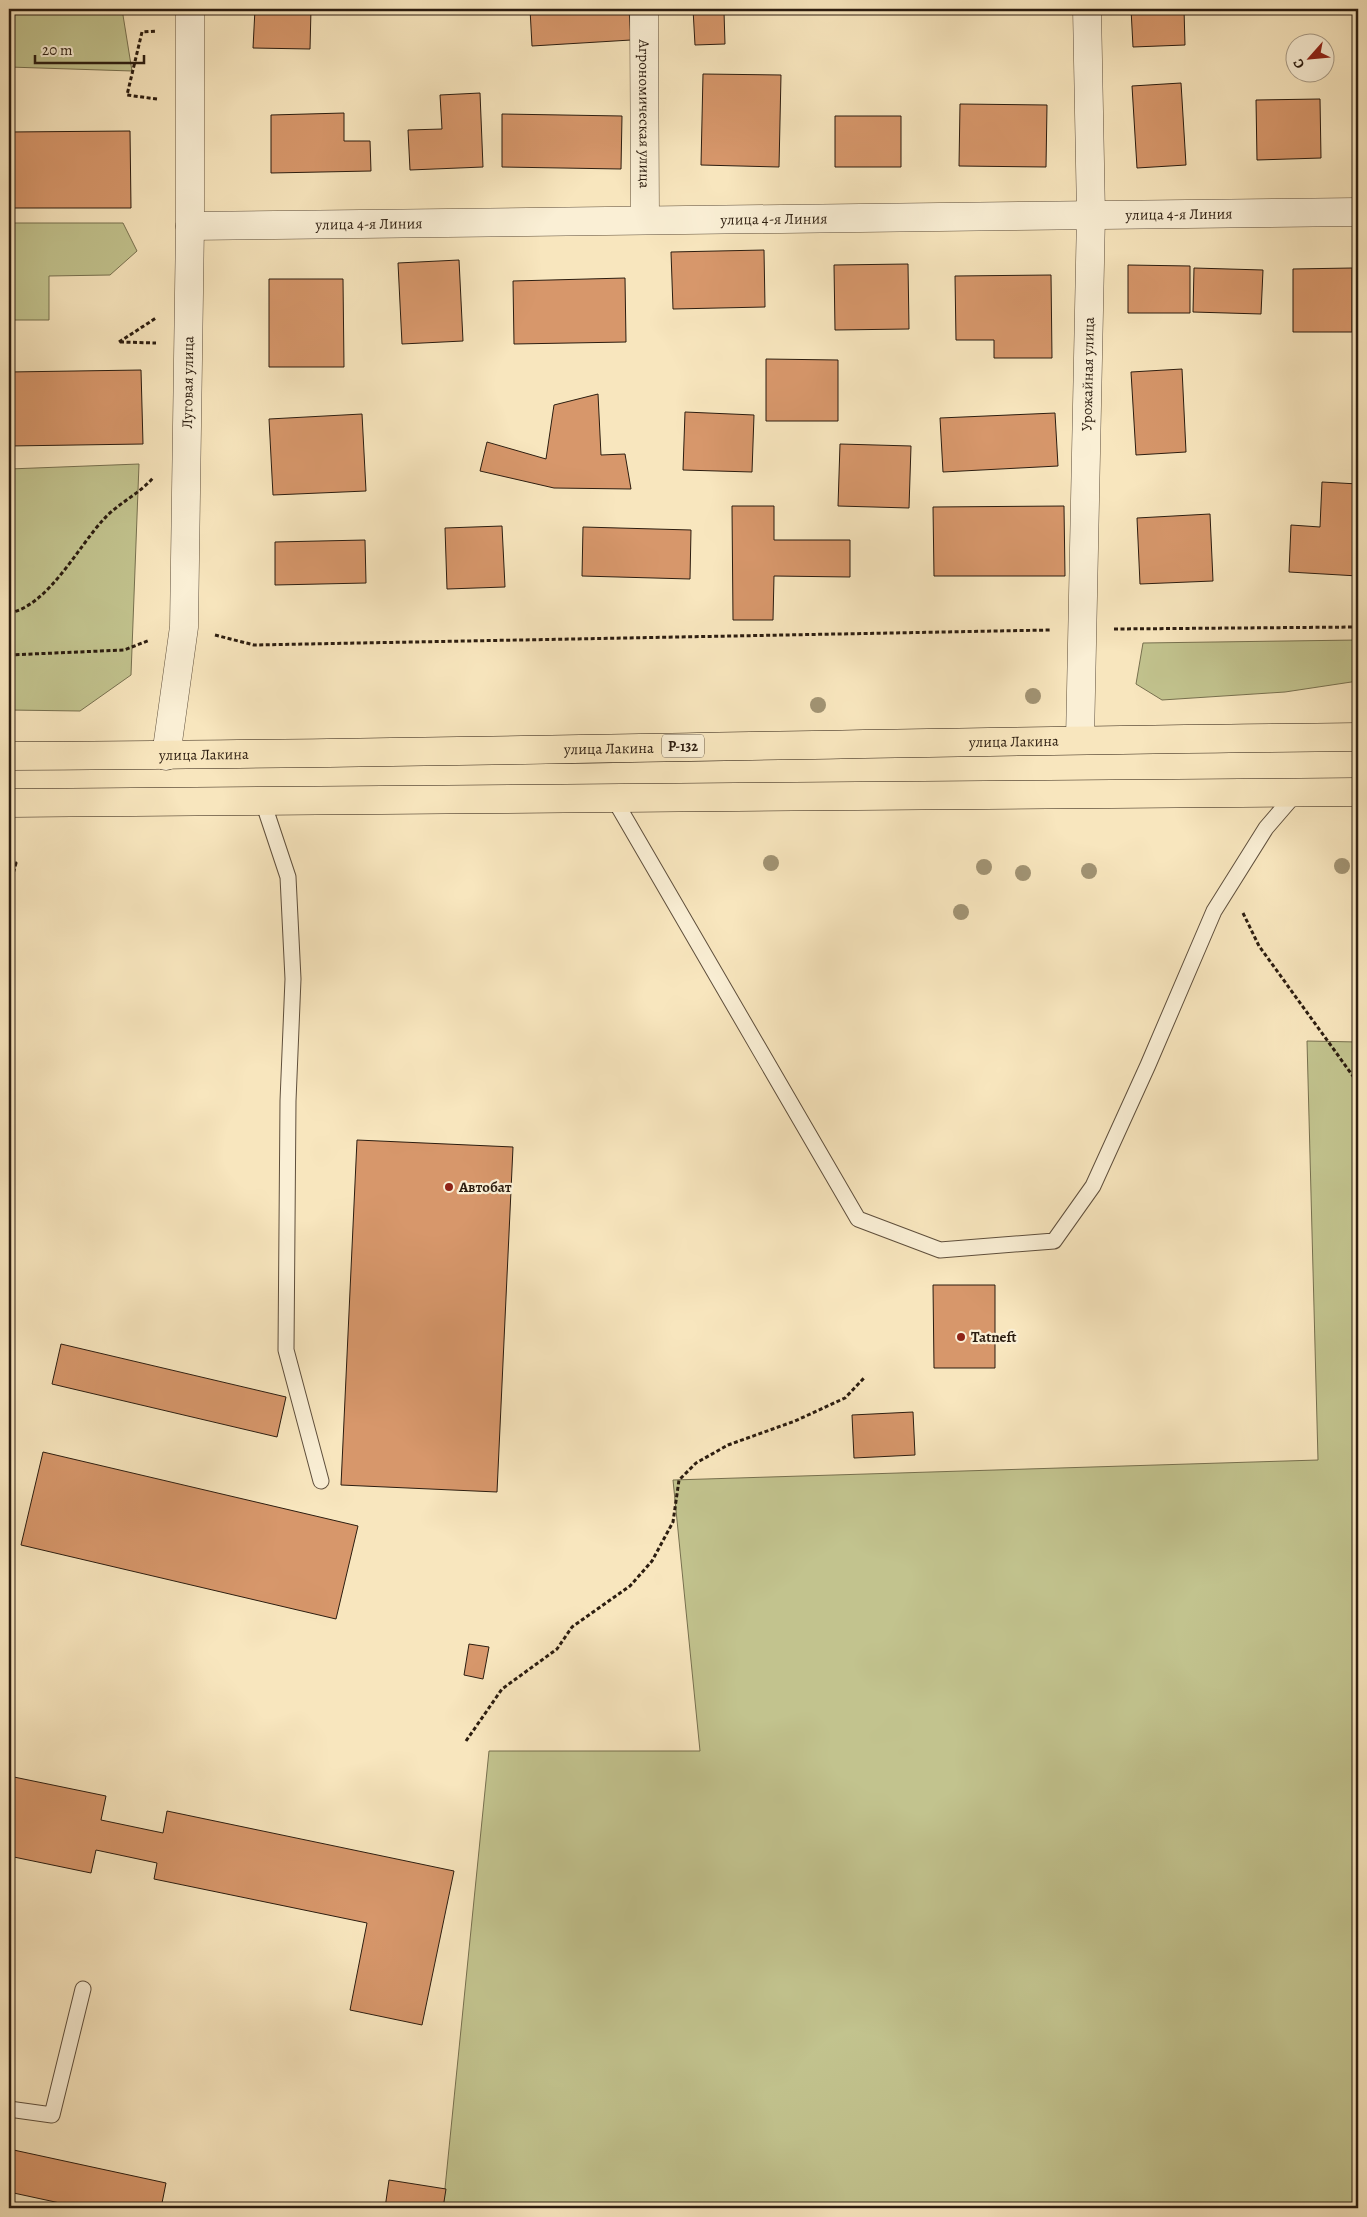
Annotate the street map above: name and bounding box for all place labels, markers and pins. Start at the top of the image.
place label: Автобат [458,1177,512,1197]
marker: Автобат [443,1181,455,1193]
place label: Tatneft [971,1327,1017,1347]
marker: Tatneft [955,1331,967,1343]

